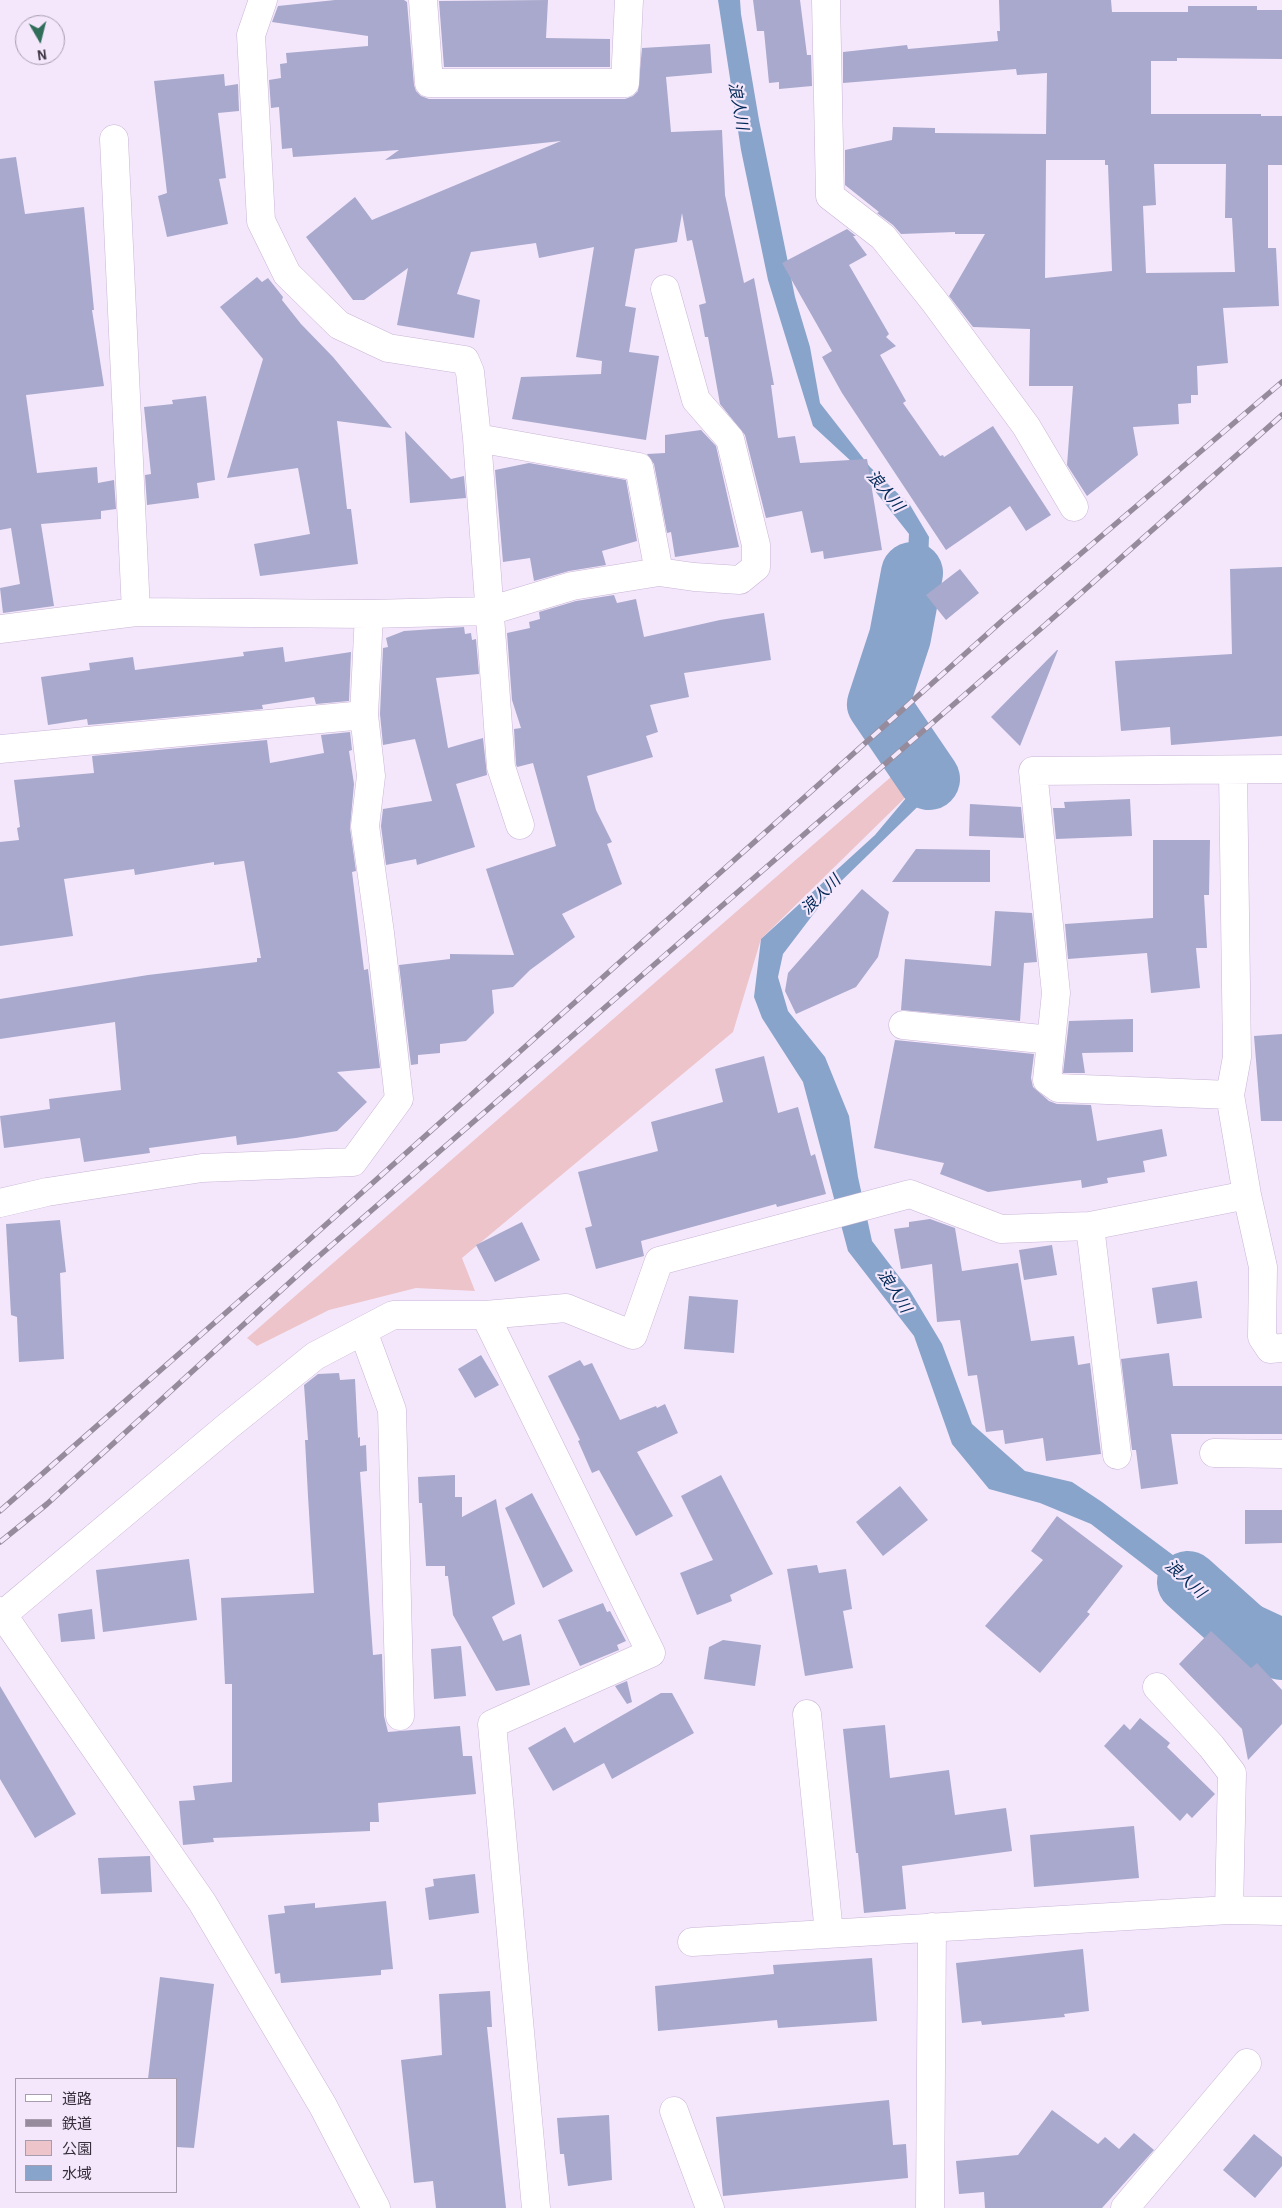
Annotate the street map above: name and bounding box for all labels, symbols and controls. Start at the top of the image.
north arrow [15,15,65,65]
text: N [36,46,48,61]
water label: 浪人川 [724,81,752,131]
water label: 浪人川 [862,466,908,516]
water label: 浪人川 [797,871,845,919]
water label: 浪人川 [873,1266,915,1316]
water label: 浪人川 [1161,1556,1209,1602]
legend [15,2078,178,2193]
text: 道路 [62,2092,92,2107]
text: 鉄道 [62,2117,92,2132]
text: 公園 [62,2142,92,2157]
text: 水域 [62,2167,92,2182]

